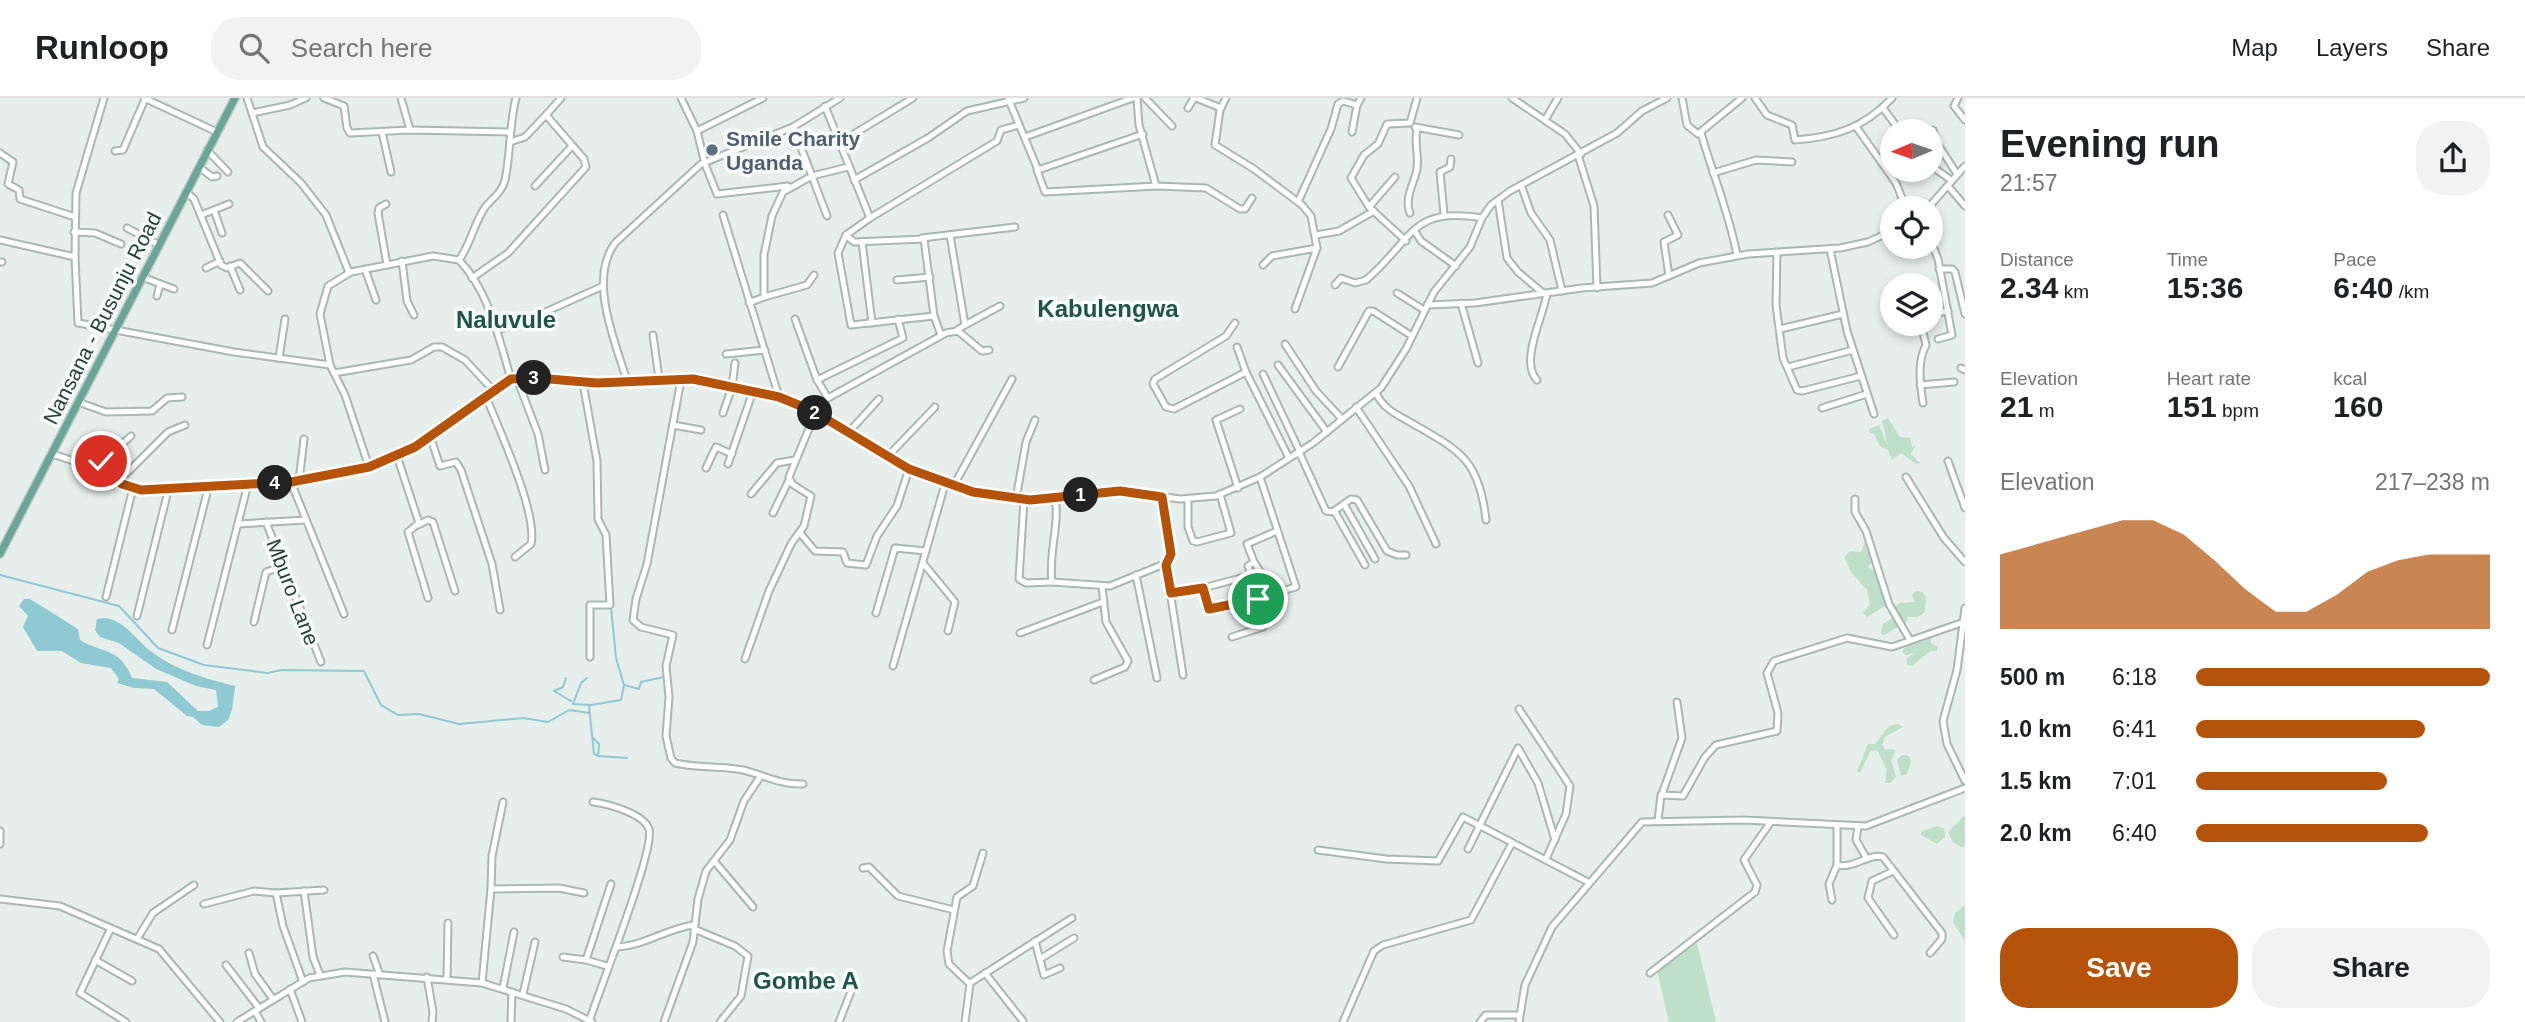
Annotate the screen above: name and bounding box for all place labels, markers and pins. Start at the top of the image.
place label: Smile Charity Uganda [726,127,861,174]
marker: Smile Charity Uganda [704,142,720,158]
pin: 3 [516,360,552,396]
pin: 2 [798,396,832,430]
pin [71,431,131,491]
pin: 4 [258,466,292,500]
pin: 1 [1064,478,1098,512]
pin [1228,569,1288,629]

